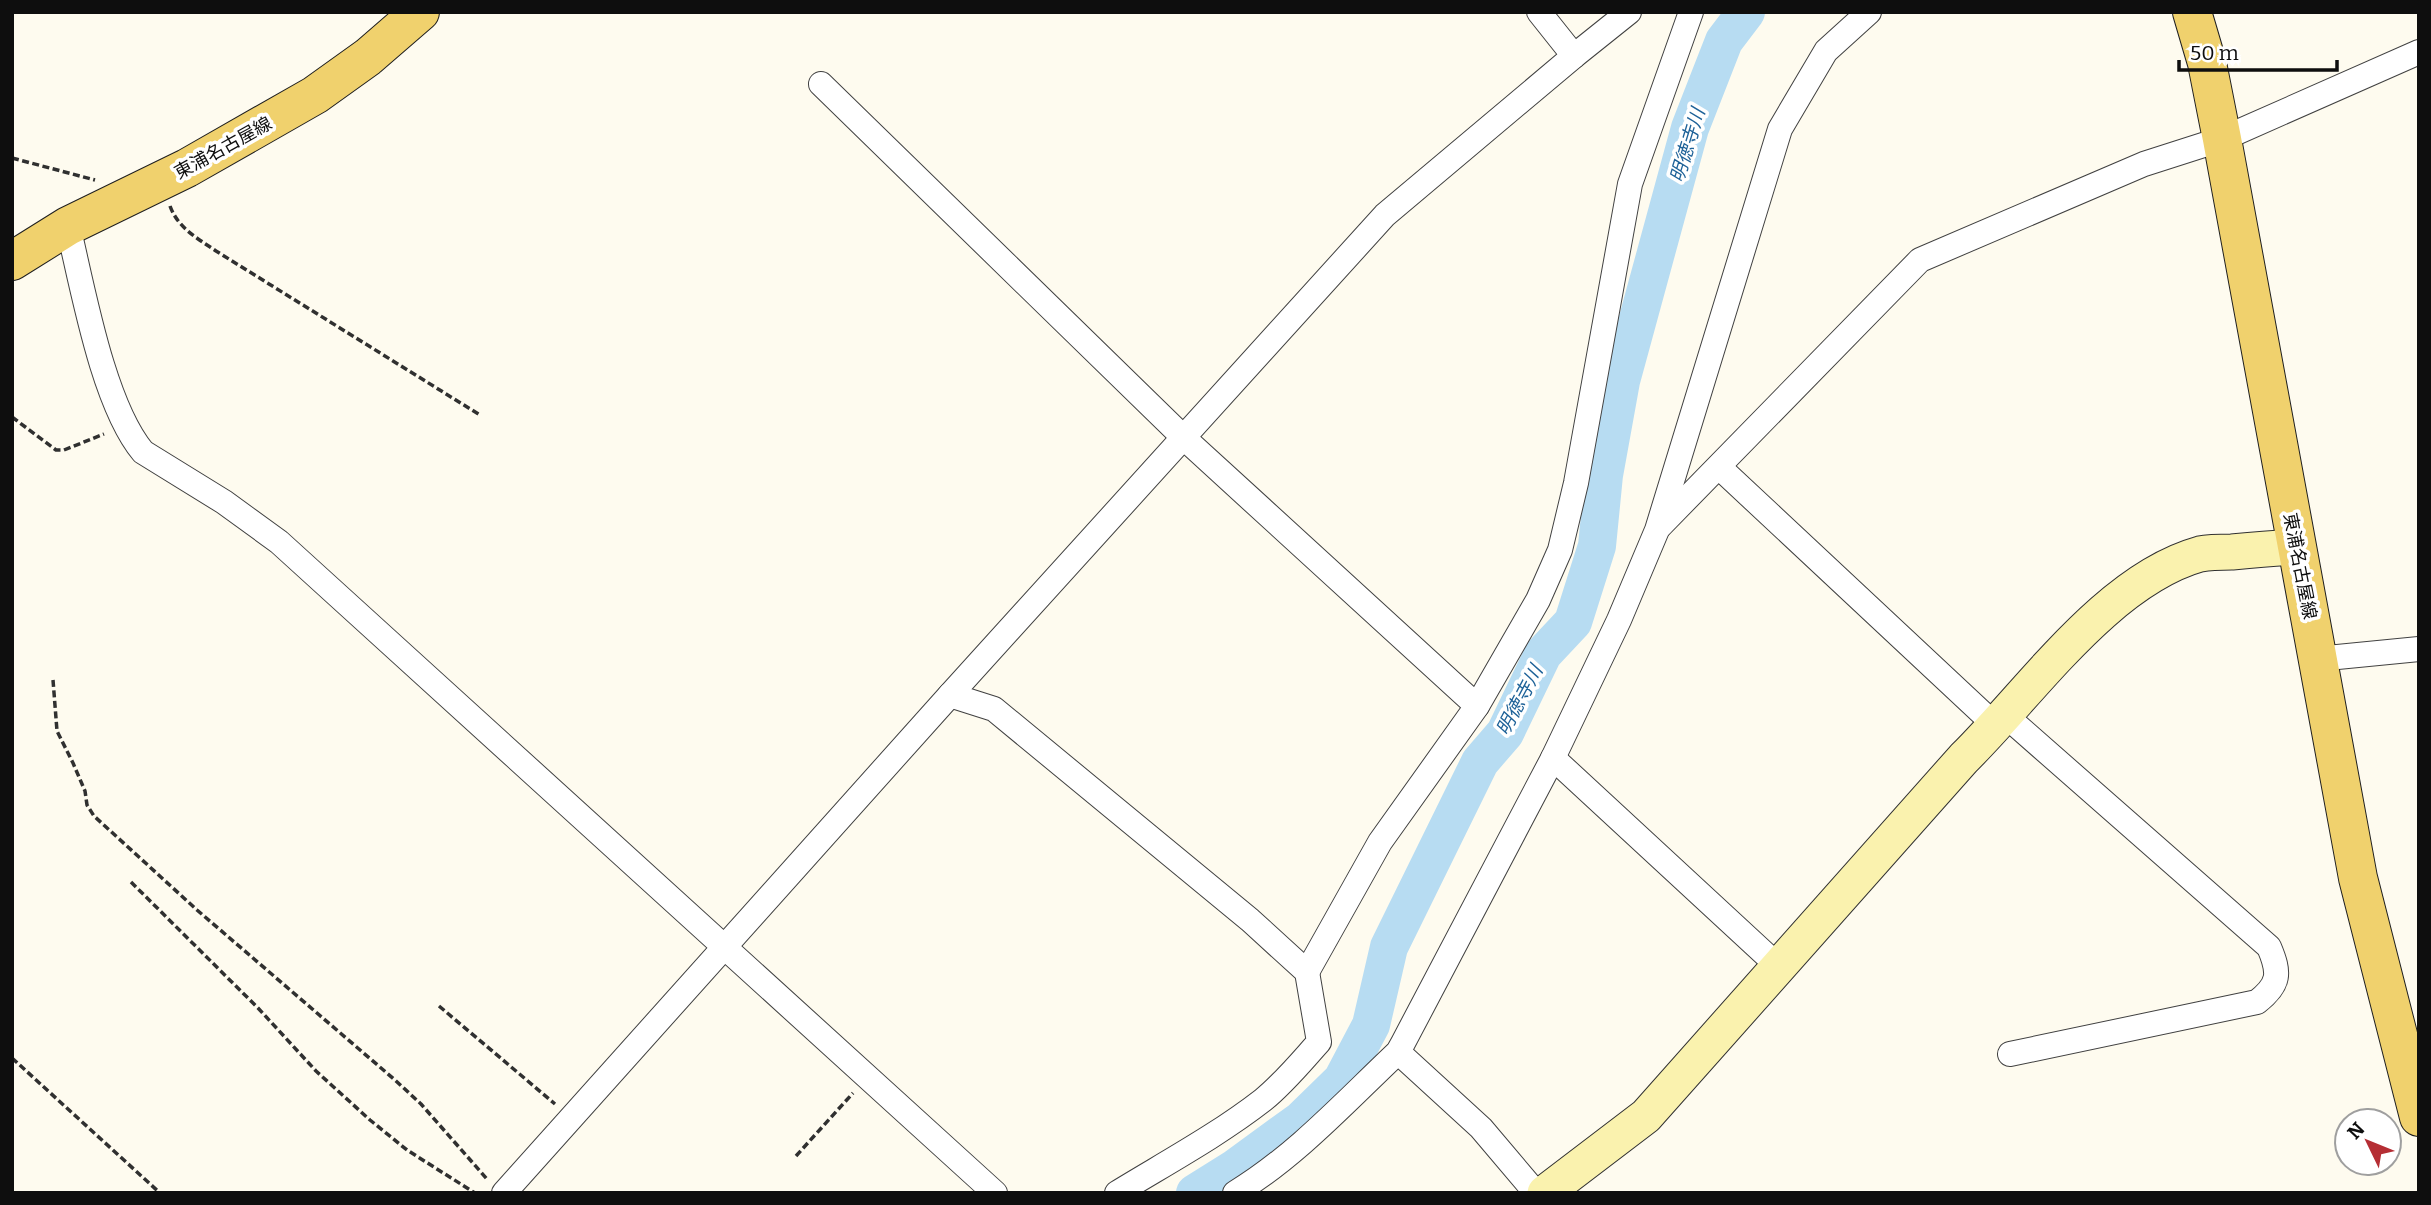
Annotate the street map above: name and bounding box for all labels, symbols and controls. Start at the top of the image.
scale bar [2179,28,2336,72]
text: 50 m [2190,40,2239,66]
water label: 明徳寺川 [1665,104,1710,185]
street label: 東浦名古屋線 [170,112,276,184]
street label: 東浦名古屋線 [2279,511,2321,621]
water label: 明徳寺川 [1491,660,1548,739]
north arrow [2333,1107,2403,1177]
text: N [2343,1117,2370,1144]

